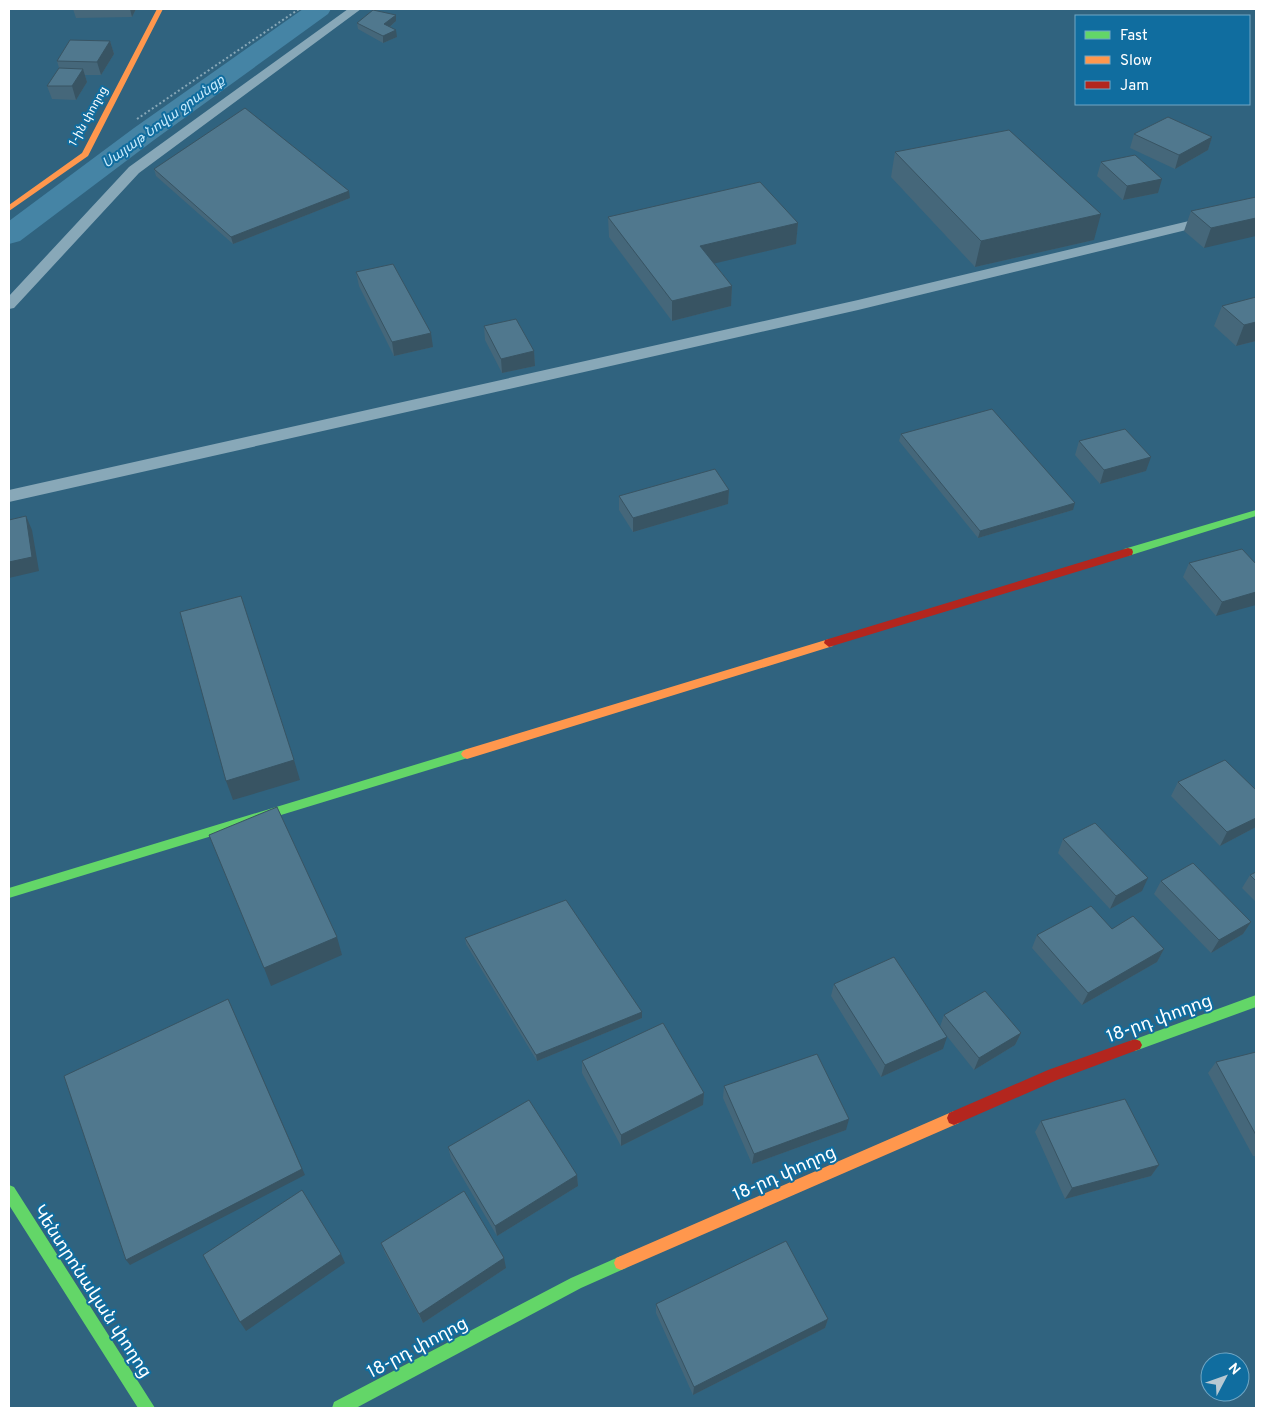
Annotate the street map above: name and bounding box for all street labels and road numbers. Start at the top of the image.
street label: 1-ին փողոց [66,83,112,149]
street label: 18-րդ փողոց [1104,990,1215,1049]
street label: 18-րդ փողոց [729,1141,840,1207]
street label: Կենտրոնական փողոց [27,1201,156,1383]
street label: 18-րդ փողոց [363,1312,472,1384]

